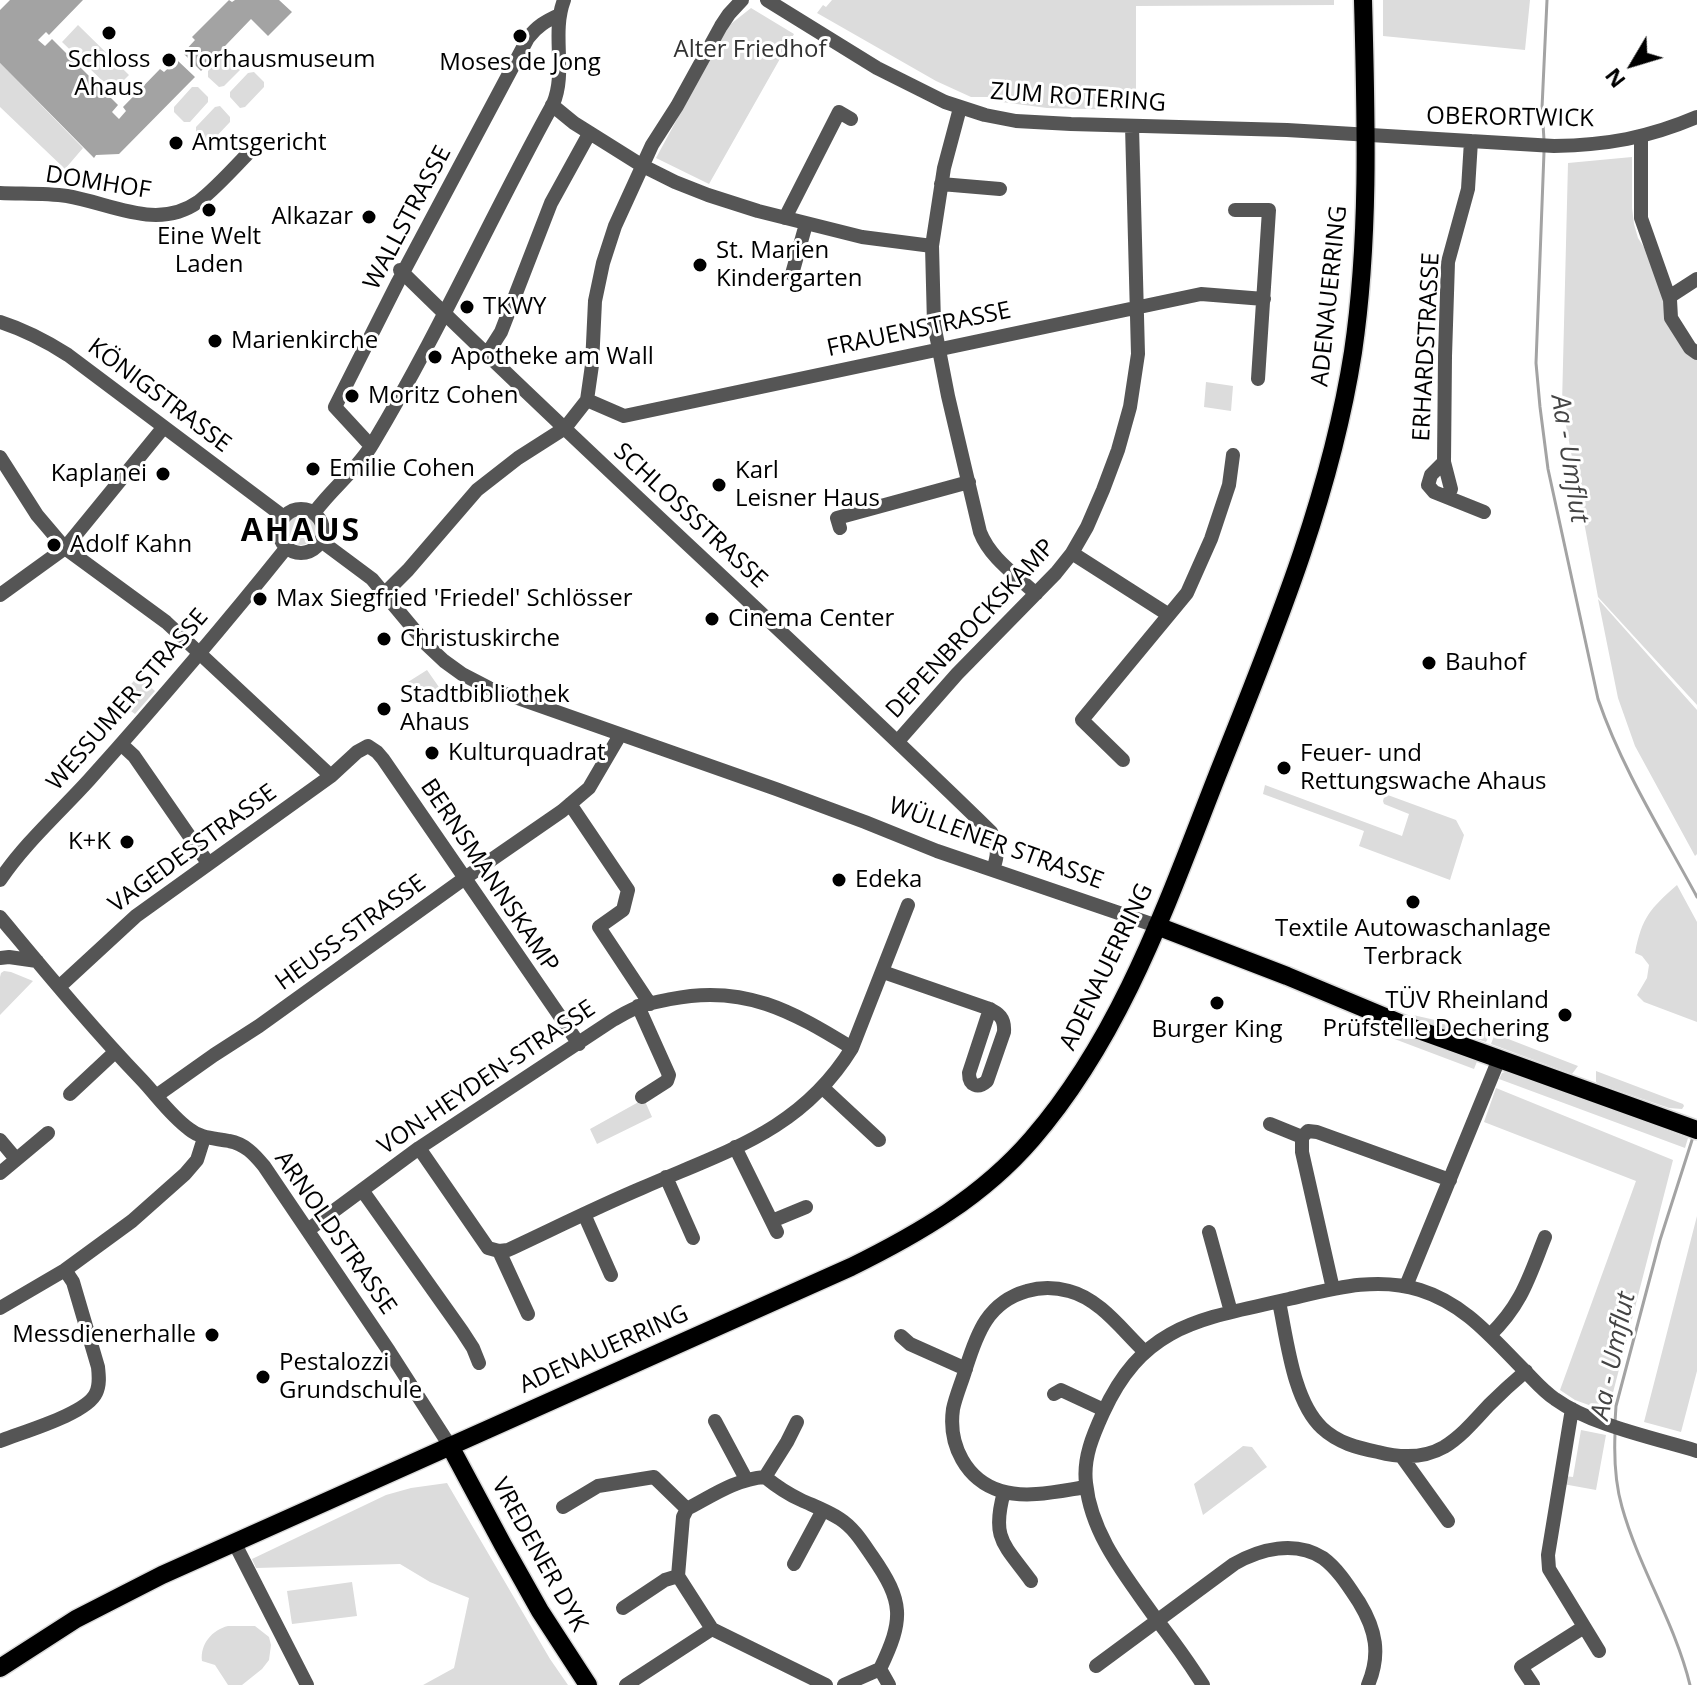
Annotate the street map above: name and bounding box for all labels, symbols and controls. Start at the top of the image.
marker: Schloss Ahaus [100,24,118,42]
north arrow [1593,24,1673,104]
marker: Moses de Jong [511,27,529,45]
park label: Alter Friedhof [674,36,826,64]
place label: Schloss Ahaus [68,46,150,102]
place label: Torhausmuseum [185,46,375,74]
place label: Moses de Jong [439,49,601,77]
marker: Torhausmuseum [160,51,178,69]
text: N [1597,62,1631,95]
street label: ZUM ROTERING [989,77,1167,119]
street label: OBERORTWICK [1426,102,1594,134]
place label: Amtsgericht [192,129,327,157]
marker: Amtsgericht [167,134,185,152]
street label: WALLSTRASSE [358,141,458,295]
street label: DOMHOF [43,160,153,206]
marker: Eine Welt Laden [200,201,218,219]
place label: Alkazar [271,203,353,231]
street label: ADENAUERRING [1306,204,1354,388]
marker: Alkazar [360,208,378,226]
place label: Eine Welt Laden [157,223,261,279]
place label: St. Marien Kindergarten [716,237,862,293]
street label: ERHARDSTRASSE [1408,252,1446,442]
marker: St. Marien Kindergarten [691,256,709,274]
place label: TKWY [483,293,546,321]
street label: FRAUENSTRASSE [824,296,1014,364]
marker: TKWY [458,298,476,316]
place label: Marienkirche [231,327,378,355]
marker: Marienkirche [206,332,224,350]
street label: KÖNIGSTRASSE [82,333,236,459]
place label: Apotheke am Wall [451,343,654,371]
marker: Apotheke am Wall [426,348,444,366]
place label: Moritz Cohen [368,382,518,410]
marker: Moritz Cohen [343,387,361,405]
water label: Aa - Umflut [1543,393,1595,525]
street label: SCHLOSSSTRASSE [607,437,773,595]
place label: Emilie Cohen [329,455,475,483]
place label: Karl Leisner Haus [735,457,880,513]
place label: Kaplanei [51,460,147,488]
marker: Emilie Cohen [304,460,322,478]
marker: Kaplanei [154,465,172,483]
marker: Karl Leisner Haus [710,476,728,494]
district label: AHAUS [241,513,361,551]
place label: Adolf Kahn [70,531,192,559]
street label: DEPENBROCKSKAMP [881,533,1061,725]
marker: Adolf Kahn [45,536,63,554]
place label: Max Siegfried 'Friedel' Schlösser [276,585,633,613]
marker: Max Siegfried 'Friedel' Schlösser [251,590,269,608]
street label: WESSUMER STRASSE [41,603,215,797]
place label: Cinema Center [728,605,894,633]
marker: Cinema Center [703,610,721,628]
place label: Christuskirche [400,625,560,653]
marker: Christuskirche [375,630,393,648]
place label: Bauhof [1445,649,1526,677]
marker: Bauhof [1420,654,1438,672]
place label: Stadtbibliothek Ahaus [400,681,570,737]
marker: Stadtbibliothek Ahaus [375,700,393,718]
place label: Kulturquadrat [448,739,606,767]
place label: Feuer- und Rettungswache Ahaus [1300,740,1547,796]
marker: Kulturquadrat [423,744,441,762]
marker: Feuer- und Rettungswache Ahaus [1275,759,1293,777]
street label: BERNSMANNSKAMP [414,774,564,978]
street label: VAGEDESSTRASSE [104,779,282,919]
street label: WÜLLENER STRASSE [885,792,1107,896]
place label: K+K [68,828,111,856]
marker: K+K [118,833,136,851]
place label: Edeka [855,866,922,894]
street label: HEUSS-STRASSE [270,869,432,997]
marker: Edeka [830,871,848,889]
street label: ADENAUERRING [1054,879,1160,1055]
marker: Textile Autowaschanlage Terbrack [1404,893,1422,911]
place label: Textile Autowaschanlage Terbrack [1275,915,1551,971]
place label: TÜV Rheinland Prüfstelle Dechering [1322,987,1549,1043]
marker: Burger King [1208,994,1226,1012]
street label: VON-HEYDEN-STRASSE [373,995,601,1161]
marker: TÜV Rheinland Prüfstelle Dechering [1556,1006,1574,1024]
place label: Burger King [1151,1016,1283,1044]
street label: ARNOLDSTRASSE [268,1146,402,1320]
water label: Aa - Umflut [1585,1289,1643,1423]
street label: ADENAUERRING [515,1300,693,1400]
place label: Messdienerhalle [12,1321,196,1349]
marker: Messdienerhalle [203,1326,221,1344]
place label: Pestalozzi Grundschule [279,1349,422,1405]
marker: Pestalozzi Grundschule [254,1368,272,1386]
street label: VREDENER DYK [485,1473,593,1637]

